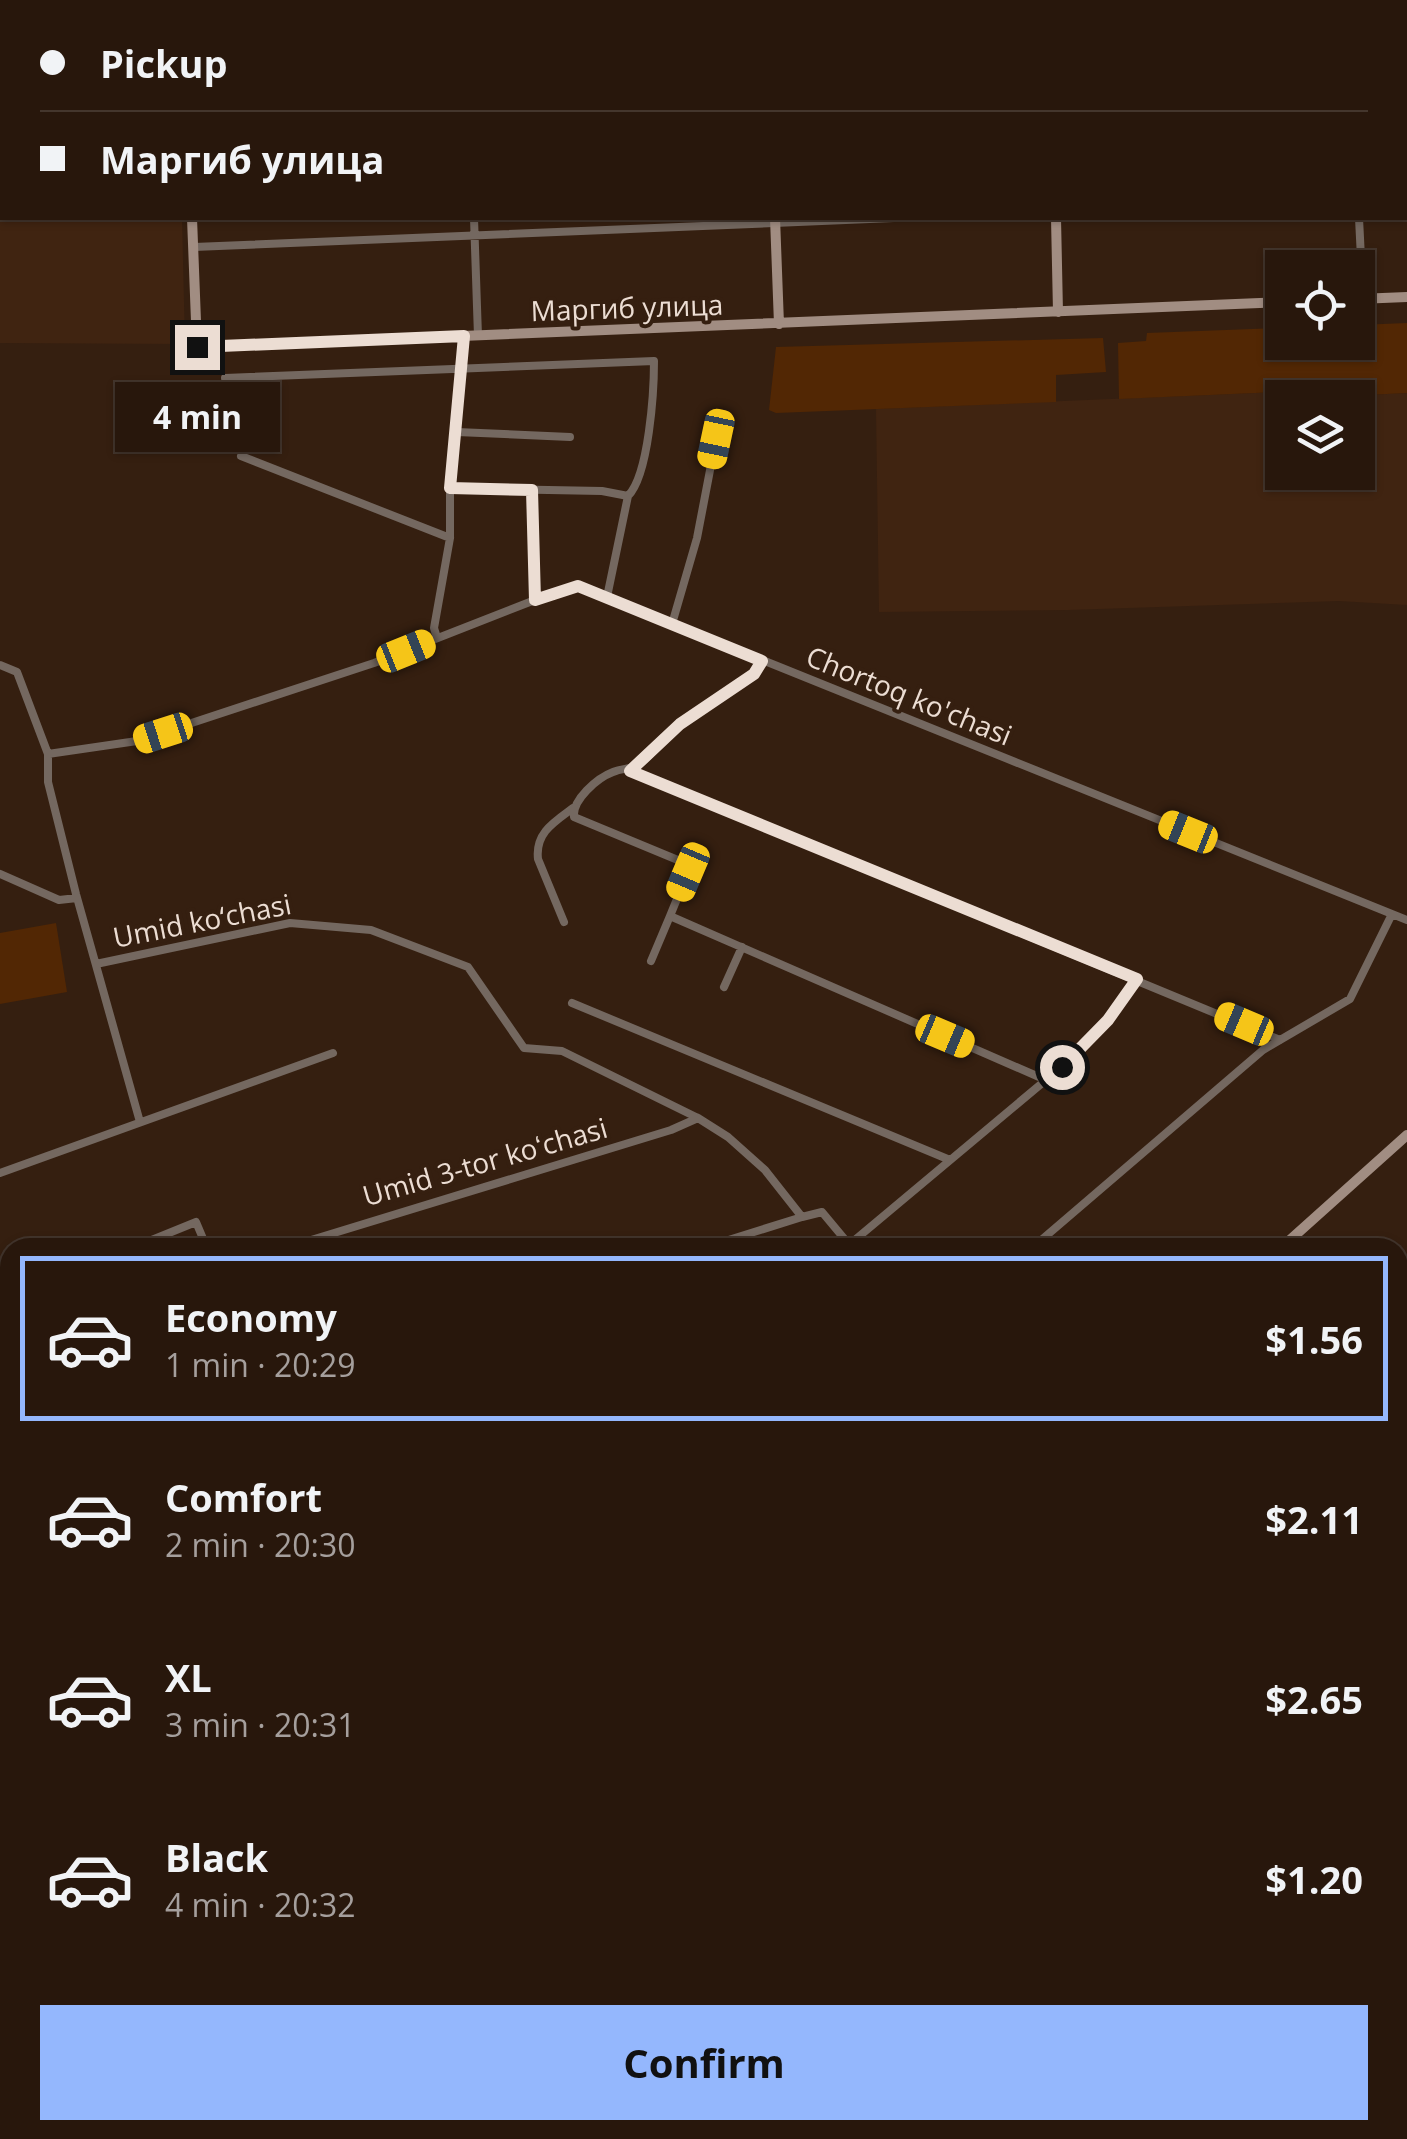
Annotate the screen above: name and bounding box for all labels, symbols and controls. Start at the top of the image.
text: Pickup [100,37,228,89]
text: Маргиб улица [100,133,384,185]
map controls [1265,250,1375,490]
button: locate [1265,250,1375,360]
street label: Маргиб улица [530,285,724,329]
route end [175,325,220,370]
button: layers [1265,380,1375,490]
callout: 4 min [114,382,280,452]
text: 4 min [153,395,242,438]
car [695,407,737,471]
car [373,626,439,676]
street label: Chortoq ko'chasi [801,637,1018,754]
car [130,709,196,757]
car [1155,807,1221,857]
car [662,839,714,905]
street label: Umid ko‘chasi [110,884,294,956]
car [1211,998,1277,1050]
car [912,1010,978,1062]
route start [1040,1045,1085,1090]
street label: Umid 3-tor koʻchasi [358,1108,611,1214]
text: Economy [165,1291,337,1343]
icon: car [45,1294,135,1384]
text: $1.56 [1265,1313,1363,1365]
text: 1 min · 20:29 [165,1343,356,1386]
text: Comfort [165,1471,322,1523]
icon: car [45,1474,135,1564]
text: $2.11 [1265,1493,1363,1545]
text: 2 min · 20:30 [165,1523,356,1566]
text: XL [165,1651,212,1703]
icon: car [45,1654,135,1744]
text: $2.65 [1265,1673,1363,1725]
text: 3 min · 20:31 [165,1703,356,1746]
text: Black [165,1831,268,1883]
icon: car [45,1834,135,1924]
text: $1.20 [1265,1853,1363,1905]
text: 4 min · 20:32 [165,1883,356,1926]
button: Confirm [40,2005,1368,2120]

